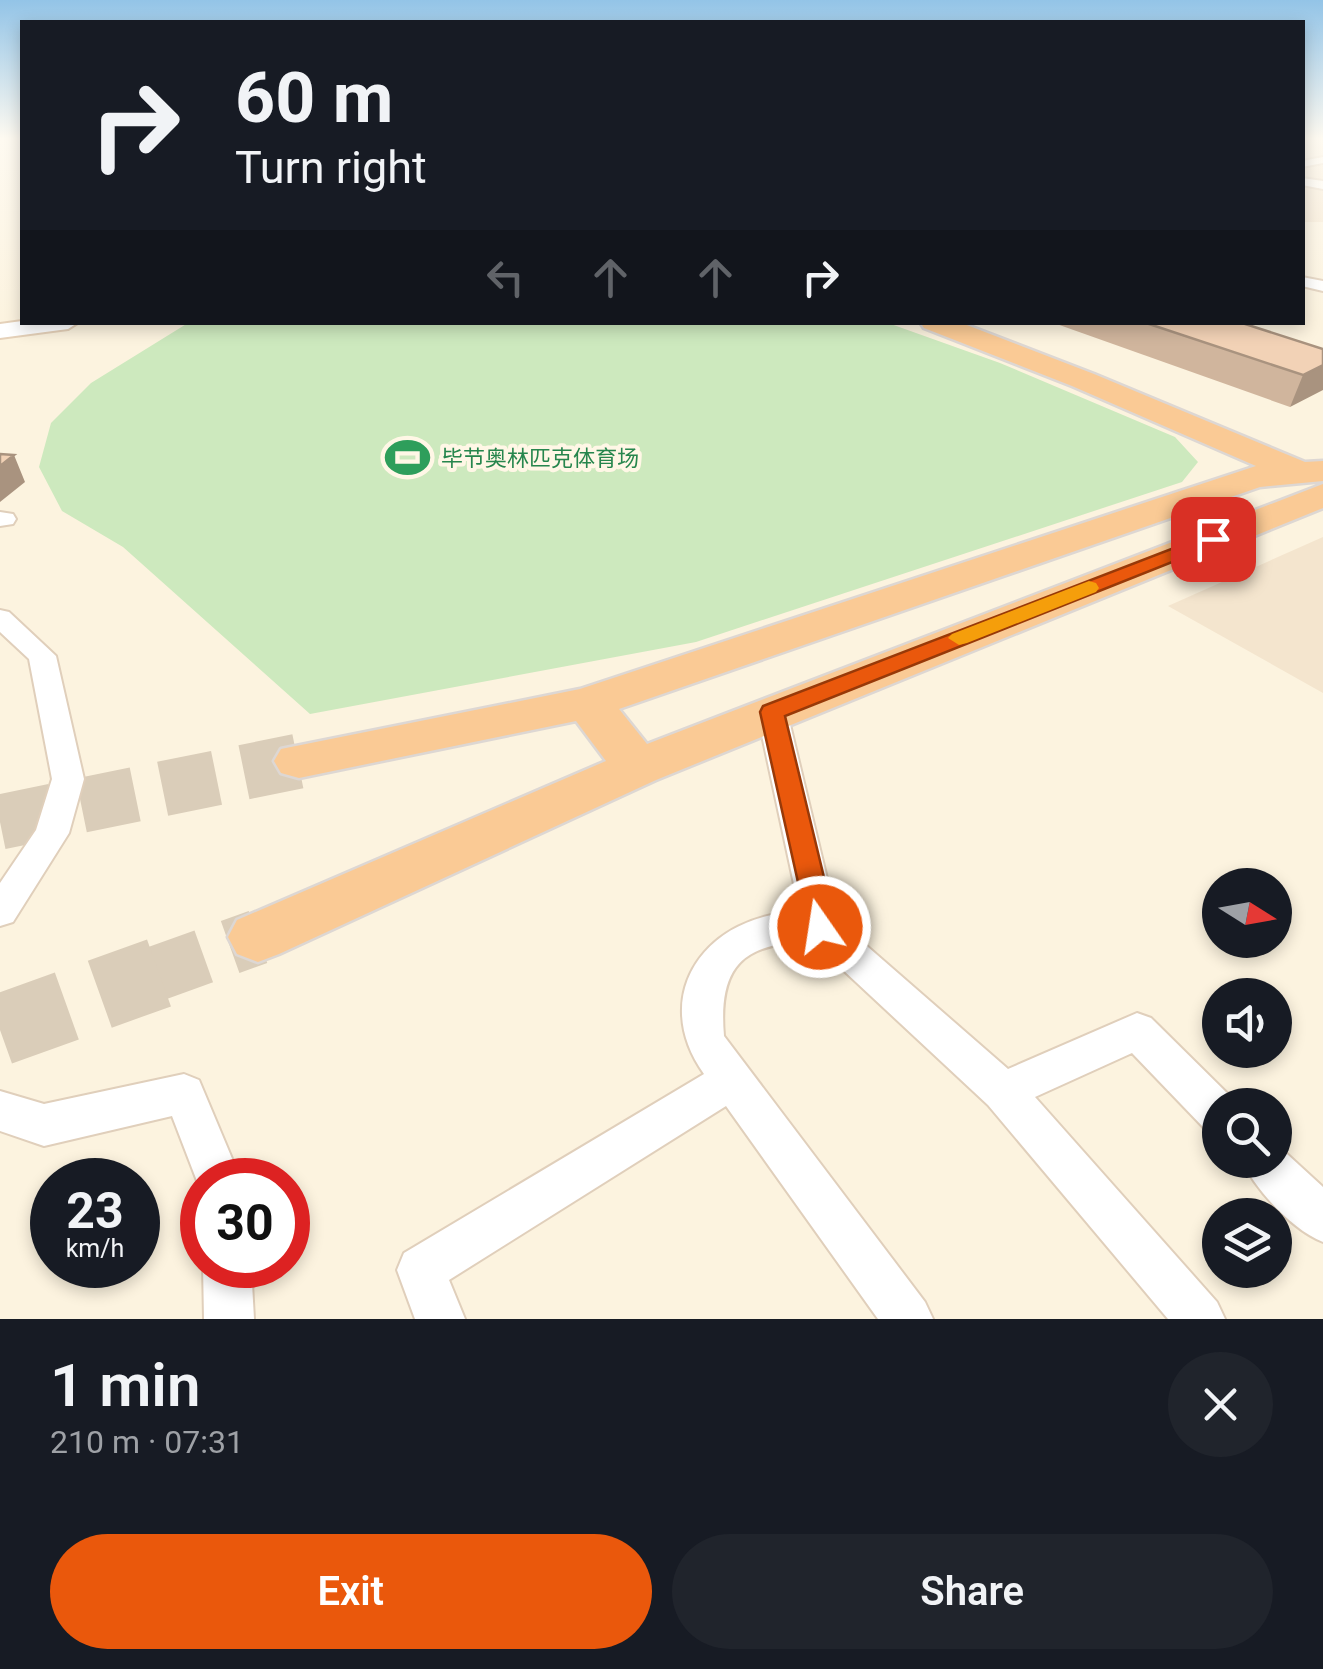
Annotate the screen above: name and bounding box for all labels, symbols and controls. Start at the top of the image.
text: 60 m [235,57,393,139]
icon: right [70,60,200,190]
text: Turn right [235,141,427,194]
icon: left [478,250,533,305]
icon: ahead [583,250,638,305]
icon: ahead [688,250,743,305]
icon: right [793,250,848,305]
sports icon: 毕节奥林匹克体育场 [384,434,432,482]
place label: 毕节奥林匹克体育场 [441,446,639,471]
pin [1171,497,1256,582]
icon: arrive [1186,512,1241,567]
north arrow [1202,868,1292,958]
map controls [1202,868,1292,1288]
position arrow [768,875,872,979]
button: sound [1202,978,1292,1068]
button: search [1202,1088,1292,1178]
speed limit sign: 30 [180,1158,310,1288]
text: 23 [66,1182,124,1240]
button: layers [1202,1198,1292,1288]
text: km/h [66,1234,124,1263]
text: 1 min [50,1350,200,1421]
button: close [1168,1352,1273,1457]
text: 210 m · 07:31 [50,1423,244,1461]
button: Exit [50,1534,652,1649]
button: Share [672,1534,1273,1649]

